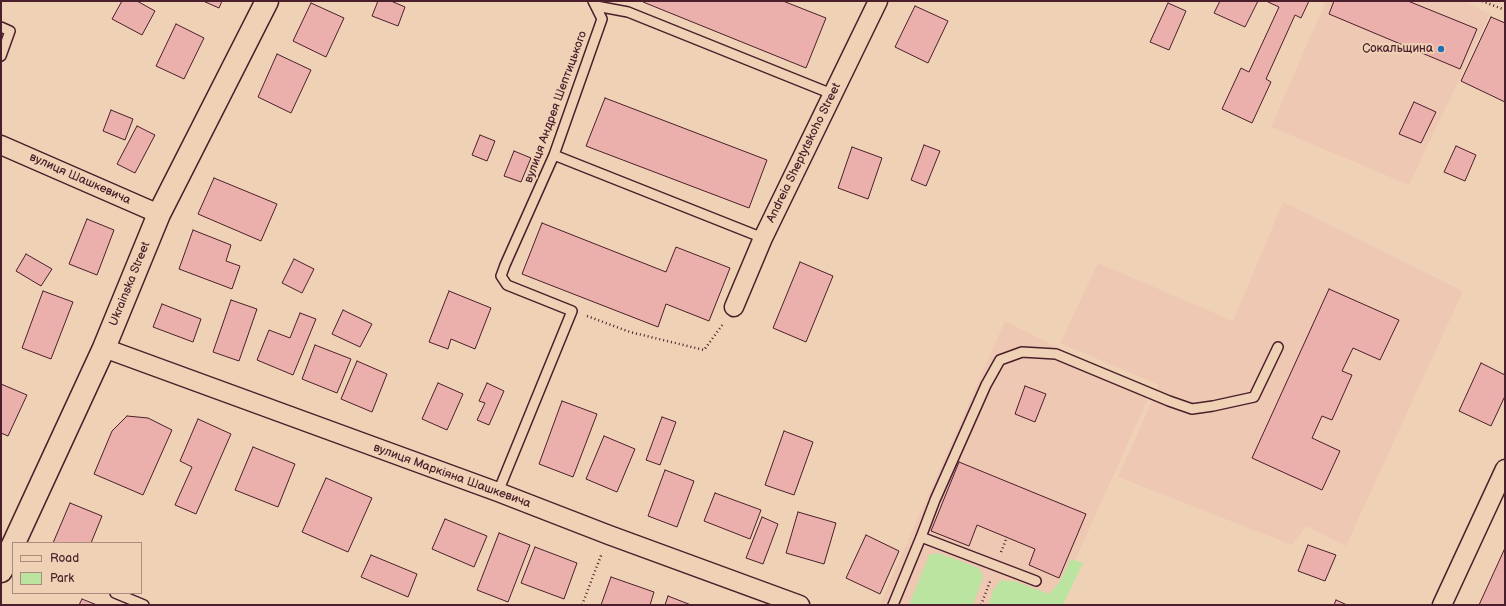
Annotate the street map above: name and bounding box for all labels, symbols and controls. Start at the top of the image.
street label: вулиця Андрея Шептицького [522,29,590,185]
place label: Сокальщина [1362,42,1433,56]
marker: Сокальщина [1436,44,1446,54]
street label: Andreia Sheptytskoho Street [764,81,844,225]
street label: вулиця Шашкевича [27,150,133,208]
street label: Ukrainska Street [107,240,153,328]
street label: вулиця Маркіяна Шашкевича [371,441,533,511]
legend [12,542,142,594]
text: Road [50,551,79,566]
text: Park [50,571,74,586]

